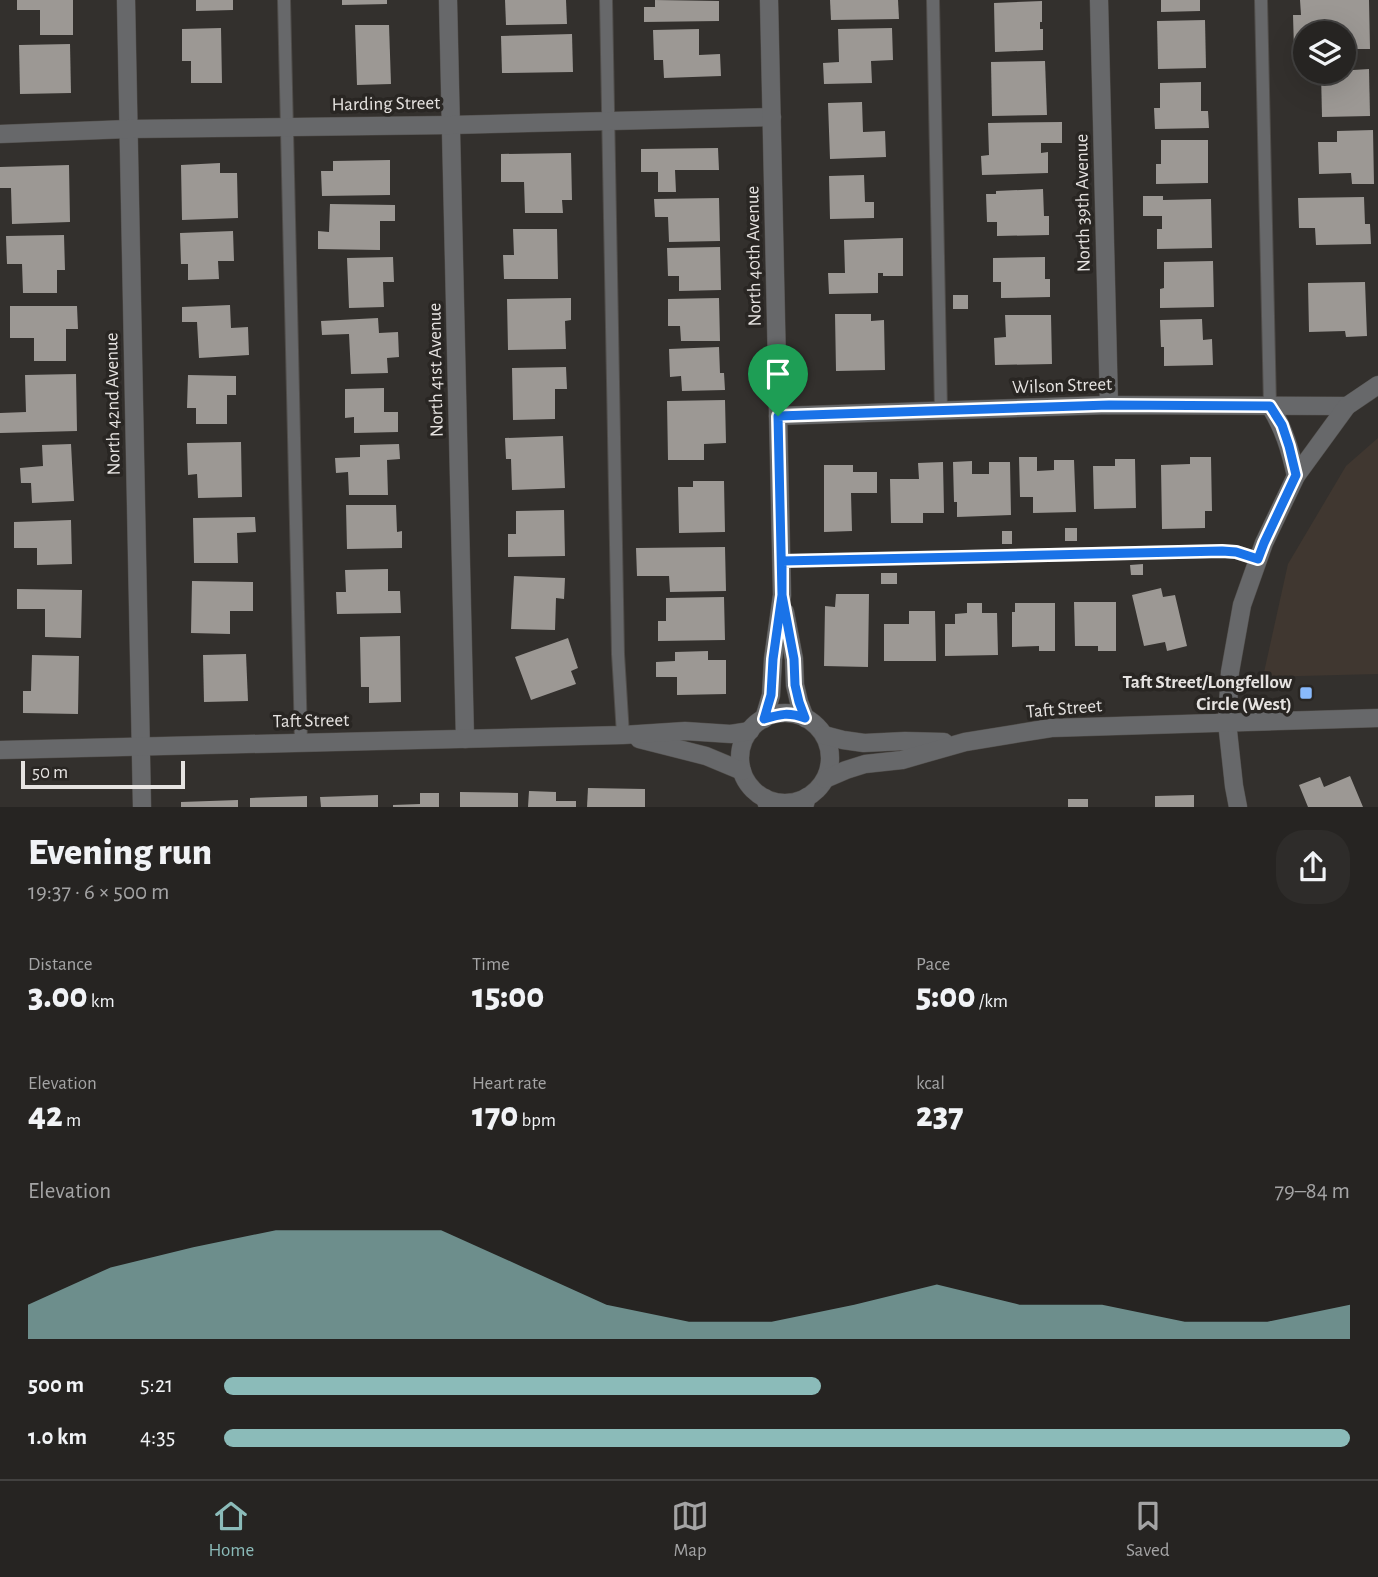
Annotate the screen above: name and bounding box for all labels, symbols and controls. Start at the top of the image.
map controls [1293,21,1356,84]
button: layers [1293,21,1356,84]
street label: Harding Street [331,94,441,114]
street label: North 39th Avenue [1072,134,1094,272]
street label: North 40th Avenue [743,186,765,326]
street label: North 41st Avenue [425,303,447,437]
street label: North 42nd Avenue [102,332,124,476]
pin [748,344,808,416]
icon: arrive [759,355,797,393]
street label: Wilson Street [1012,375,1112,397]
place label: Taft Street/Longfellow Circle (West) [1122,673,1293,714]
marker: Taft Street/Longfellow Circle (West) [1298,685,1314,701]
street label: Taft Street [1025,696,1103,722]
street label: Taft Street [273,711,349,731]
scale bar [21,758,186,790]
text: 50 m [32,763,68,782]
button: share [1276,830,1350,904]
text: Evening run [28,834,212,872]
text: 19:37 · 6 × 500 m [28,881,169,904]
text: Distance [28,955,92,974]
text: Time [472,955,510,974]
text: Pace [916,955,950,974]
text: 3.00 [28,979,88,1014]
text: 15:00 [472,979,544,1014]
text: 5:00 [916,979,976,1014]
text: km [88,992,115,1011]
text: /km [976,992,1008,1011]
text: Elevation [28,1074,97,1093]
text: Heart rate [472,1074,547,1093]
text: kcal [916,1074,945,1093]
text: 42 [28,1098,63,1133]
text: 170 [472,1098,518,1133]
text: 237 [916,1098,964,1133]
text: m [63,1111,81,1130]
text: bpm [518,1111,556,1130]
text: Elevation [28,1180,111,1203]
text: 79–84 m [1274,1180,1350,1203]
text: 500 m [28,1374,84,1397]
text: 5:21 [140,1374,173,1397]
text: 1.0 km [28,1426,87,1449]
text: 4:35 [140,1426,175,1449]
tab: Home [208,1497,254,1562]
tab: Map [671,1497,709,1562]
tab: Saved [1126,1497,1170,1562]

